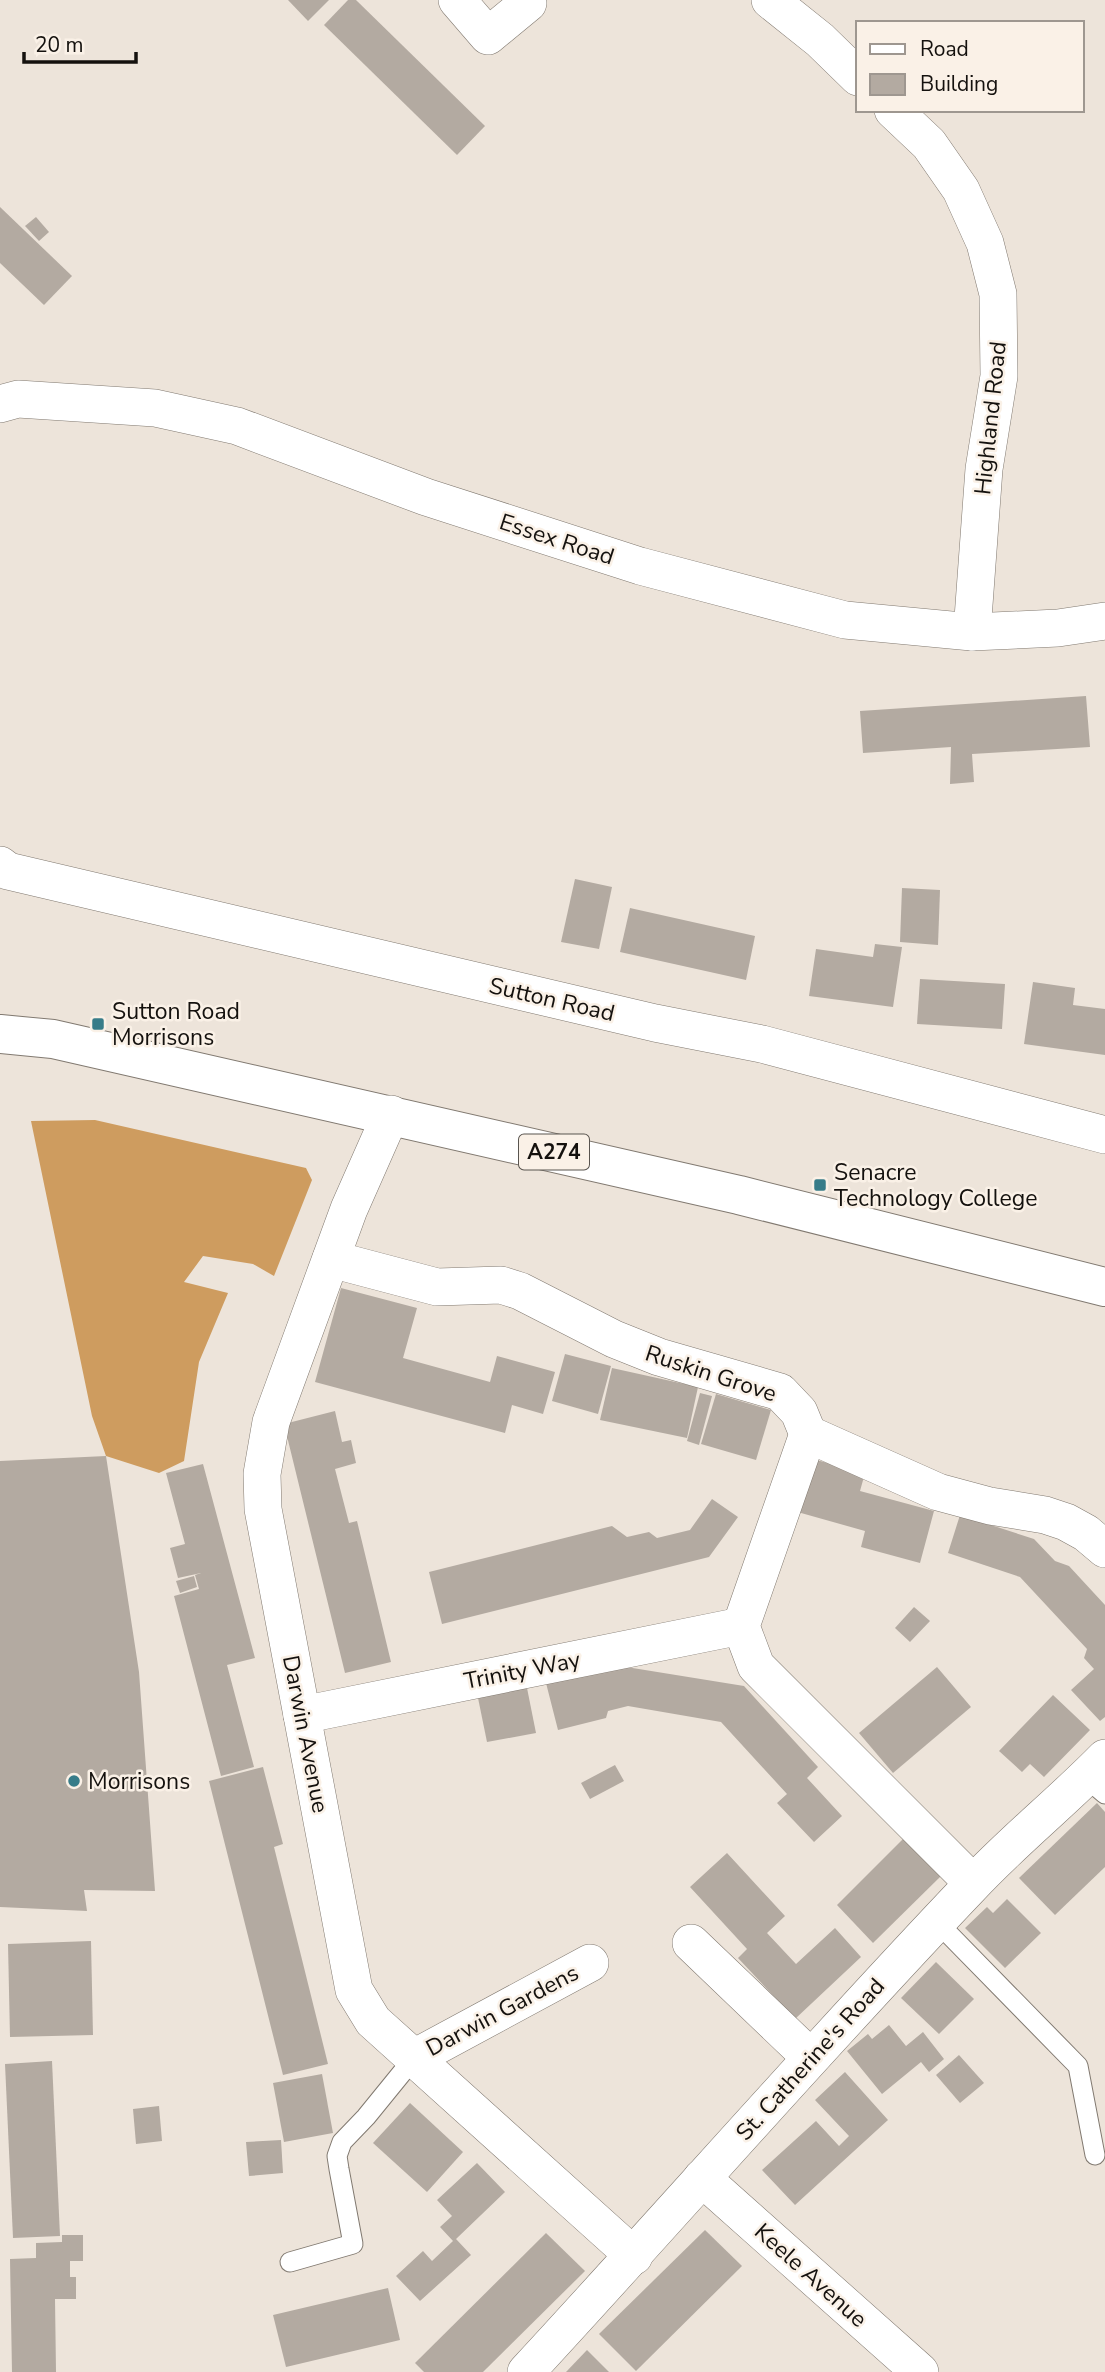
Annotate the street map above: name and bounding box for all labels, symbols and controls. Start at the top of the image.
scale bar [24,21,136,65]
legend [856,21,1084,112]
text: 20 m [35,31,84,59]
text: Road [920,35,969,63]
text: Building [920,70,998,98]
street label: Highland Road [967,340,1014,496]
street label: Essex Road [495,506,618,573]
street label: Sutton Road [486,970,618,1029]
place label: Sutton Road Morrisons [112,996,240,1053]
marker: Sutton Road Morrisons [90,1016,106,1032]
road number: A274 [519,1134,589,1170]
place label: Senacre Technology College [834,1157,1038,1214]
marker: Senacre Technology College [812,1177,828,1193]
street label: Ruskin Grove [641,1338,781,1409]
street label: Trinity Way [461,1644,583,1697]
street label: Darwin Avenue [275,1653,336,1816]
place label: Morrisons [88,1766,190,1797]
marker: Morrisons [66,1773,82,1789]
street label: Darwin Gardens [421,1957,584,2064]
street label: St. Catherine's Road [729,1971,892,2147]
street label: Keele Avenue [748,2216,874,2334]

